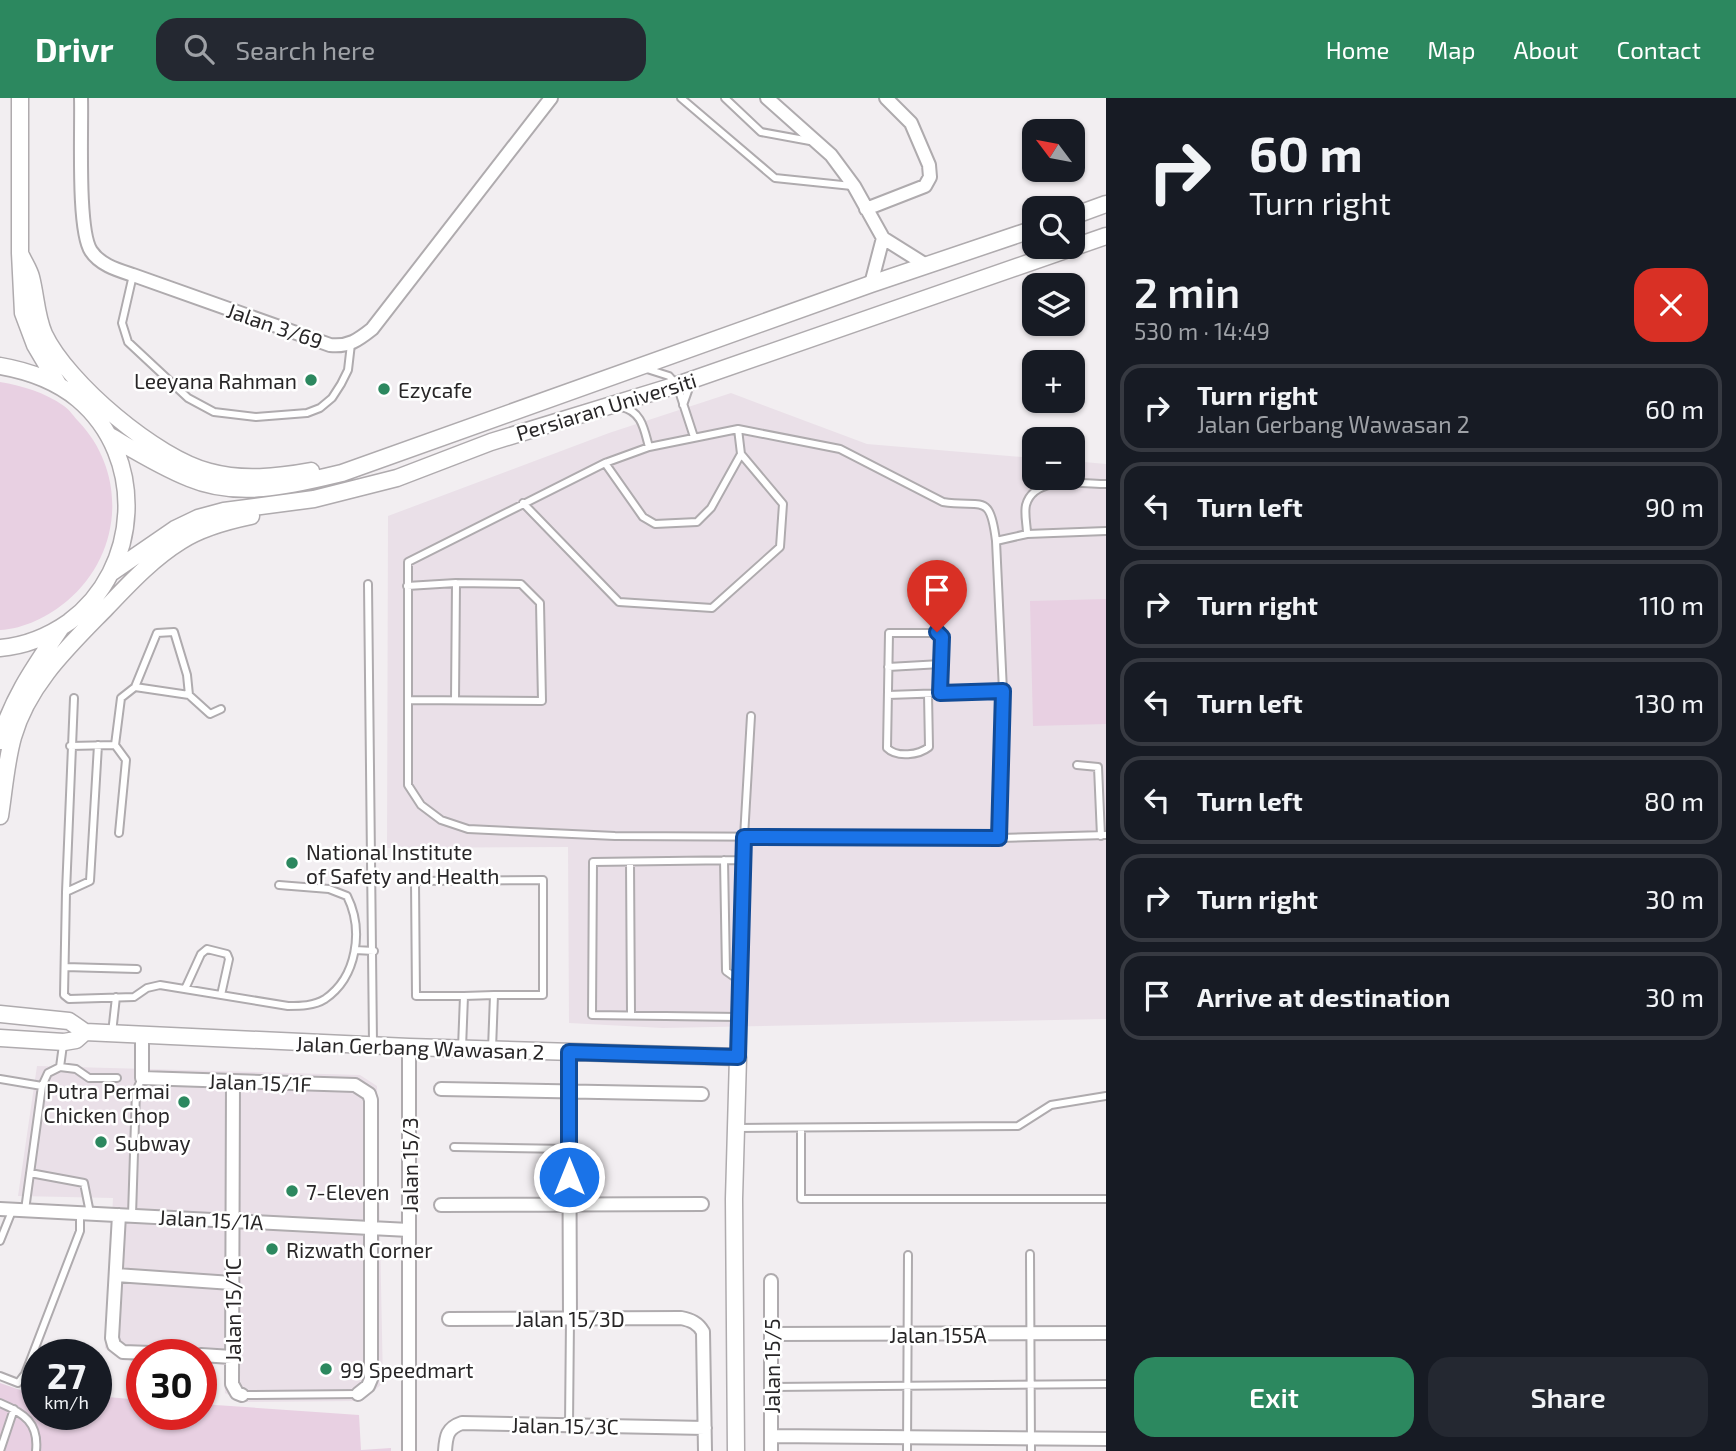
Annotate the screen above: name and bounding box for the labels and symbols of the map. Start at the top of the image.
north arrow [1022,119,1085,182]
street label: Jalan 3/69 [224,297,326,353]
street label: Persiaran Universiti [513,367,699,445]
place label: Leeyana Rahman [134,368,297,393]
marker: Leeyana Rahman [303,372,319,388]
place label: Ezycafe [398,377,472,402]
marker: Ezycafe [376,381,392,397]
pin [907,560,967,632]
place label: National Institute of Safety and Health [306,839,499,888]
marker: National Institute of Safety and Health [284,855,300,871]
street label: Jalan Gerbang Wawasan 2 [295,1030,545,1064]
street label: Jalan 15/1F [208,1068,312,1096]
place label: Putra Permai Chicken Chop [44,1078,170,1127]
marker: Putra Permai Chicken Chop [176,1094,192,1110]
street label: Jalan 15/3 [397,1117,422,1213]
place label: Subway [115,1130,191,1155]
marker: Subway [93,1134,109,1150]
position arrow [532,1140,606,1214]
place label: 7-Eleven [306,1179,389,1204]
marker: 7-Eleven [284,1183,300,1199]
street label: Jalan 15/1A [158,1204,264,1234]
place label: Rizwath Corner [286,1237,433,1262]
marker: Rizwath Corner [264,1241,280,1257]
street label: Jalan 15/1C [220,1258,245,1362]
street label: Jalan 15/3D [515,1306,625,1331]
street label: Jalan 15/5 [759,1318,784,1414]
street label: Jalan 155A [889,1322,987,1347]
speed limit sign: 30 [126,1339,217,1430]
place label: 99 Speedmart [340,1357,474,1382]
marker: 99 Speedmart [318,1361,334,1377]
street label: Jalan 15/3C [511,1412,619,1438]

